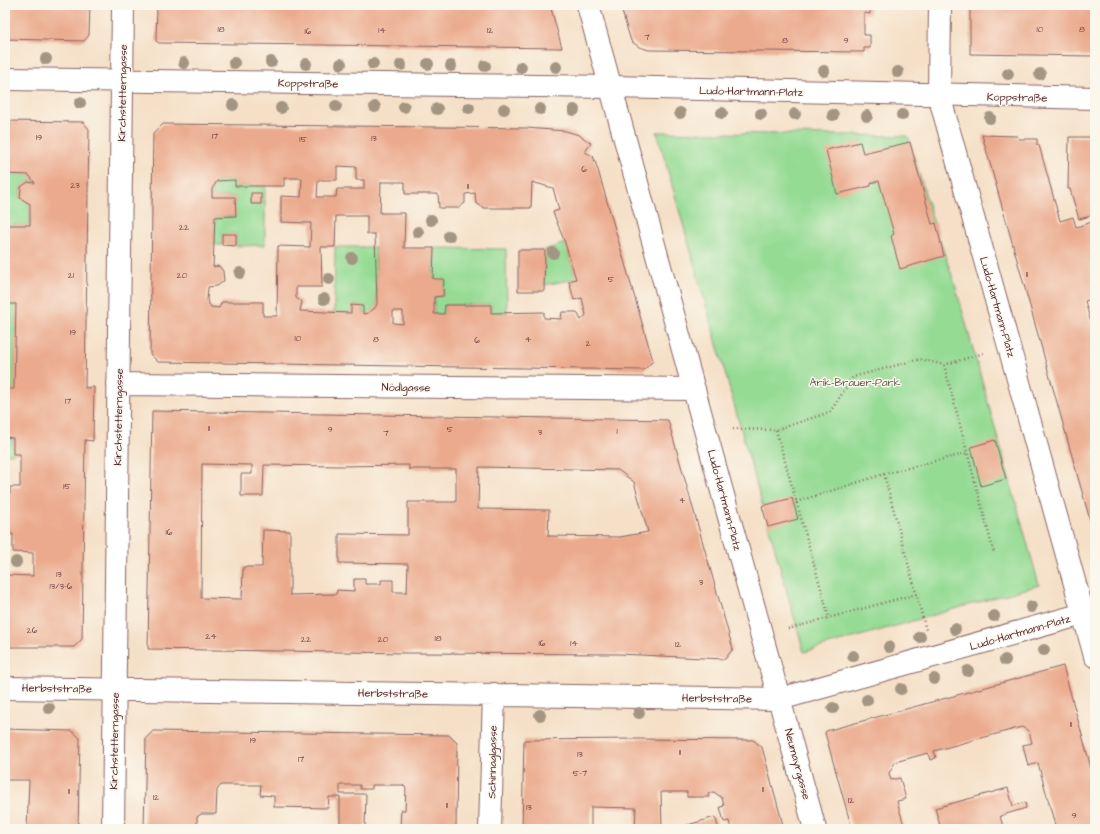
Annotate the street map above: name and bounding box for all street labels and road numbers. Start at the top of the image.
street label: Kirchstetterngasse [114,44,132,142]
street label: Koppstraße [278,75,338,92]
street label: Ludo-Hartmann-Platz [699,83,804,100]
street label: Koppstraße [987,89,1047,106]
street label: Ludo-Hartmann-Platz [976,255,1019,360]
street label: Kirchstetterngasse [110,368,128,466]
street label: Nödlgasse [381,380,431,396]
street label: Ludo-Hartmann-Platz [704,448,745,553]
street label: Ludo-Hartmann-Platz [968,611,1073,654]
street label: Herbststraße [22,680,92,697]
street label: Herbststraße [358,685,428,702]
street label: Herbststraße [682,690,752,707]
street label: Kirchstetterngasse [106,692,124,790]
street label: Schinnaglgasse [484,725,502,799]
street label: Neumayrgasse [780,727,814,802]

